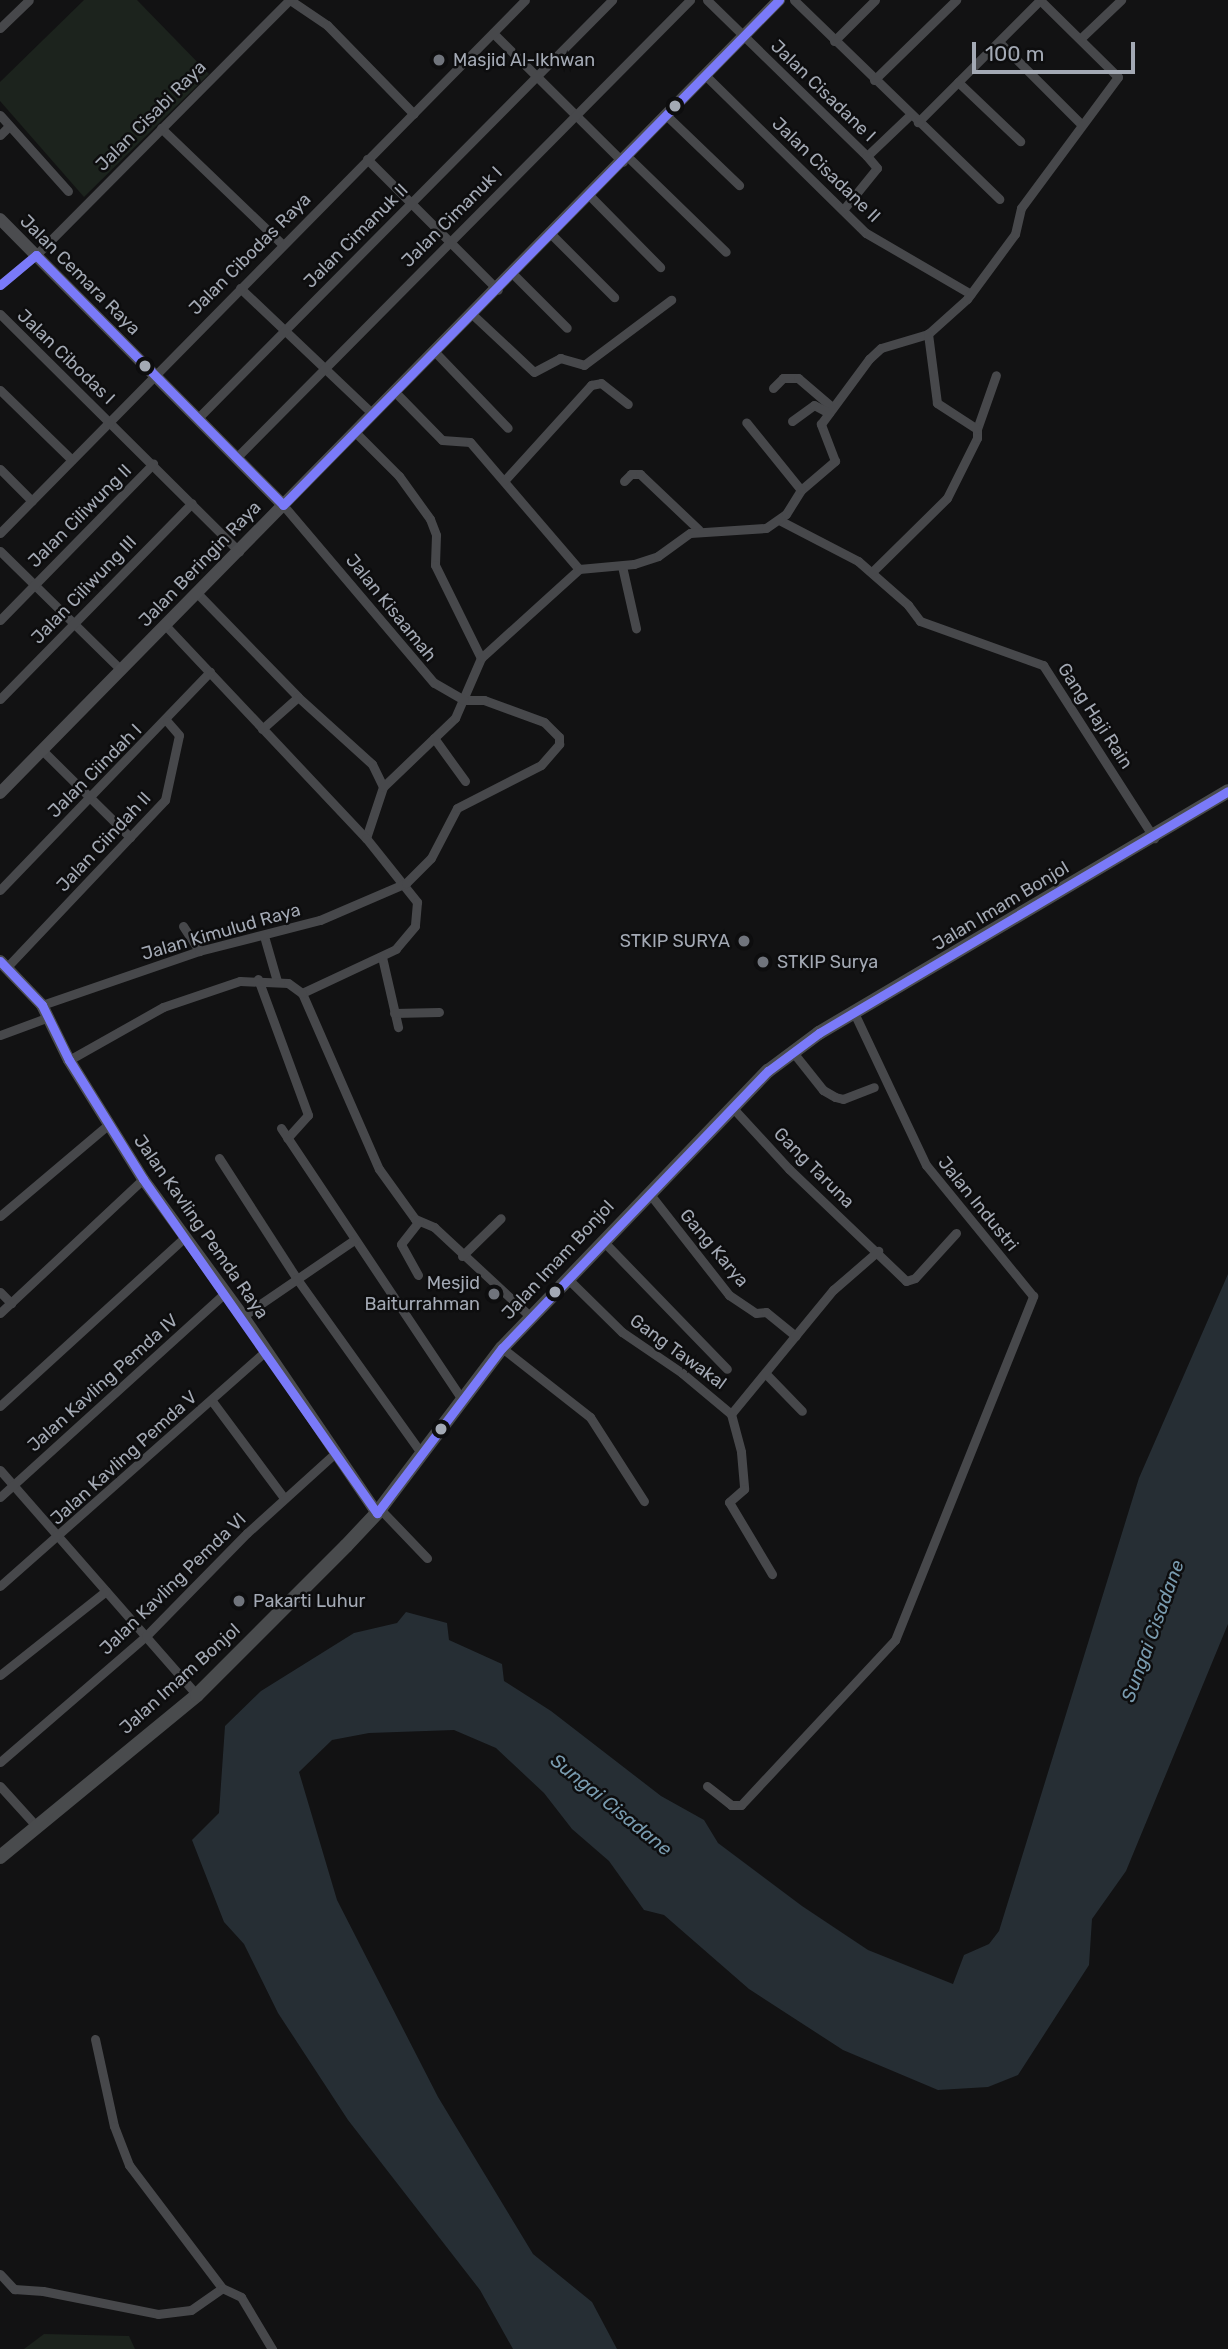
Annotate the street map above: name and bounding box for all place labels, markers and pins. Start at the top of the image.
place label: Masjid Al-Ikhwan [453,49,596,71]
marker: Masjid Al-Ikhwan [431,52,447,68]
unlabelled marker [668,99,682,113]
unlabelled marker [138,359,152,373]
place label: STKIP SURYA [619,930,730,952]
marker: STKIP SURYA [736,933,752,949]
place label: STKIP Surya [777,951,879,973]
marker: STKIP Surya [755,954,771,970]
place label: Mesjid Baiturrahman [365,1273,480,1316]
unlabelled marker [548,1285,562,1299]
marker: Mesjid Baiturrahman [486,1286,502,1302]
unlabelled marker [434,1422,448,1436]
place label: Pakarti Luhur [253,1590,365,1612]
marker: Pakarti Luhur [231,1593,247,1609]

